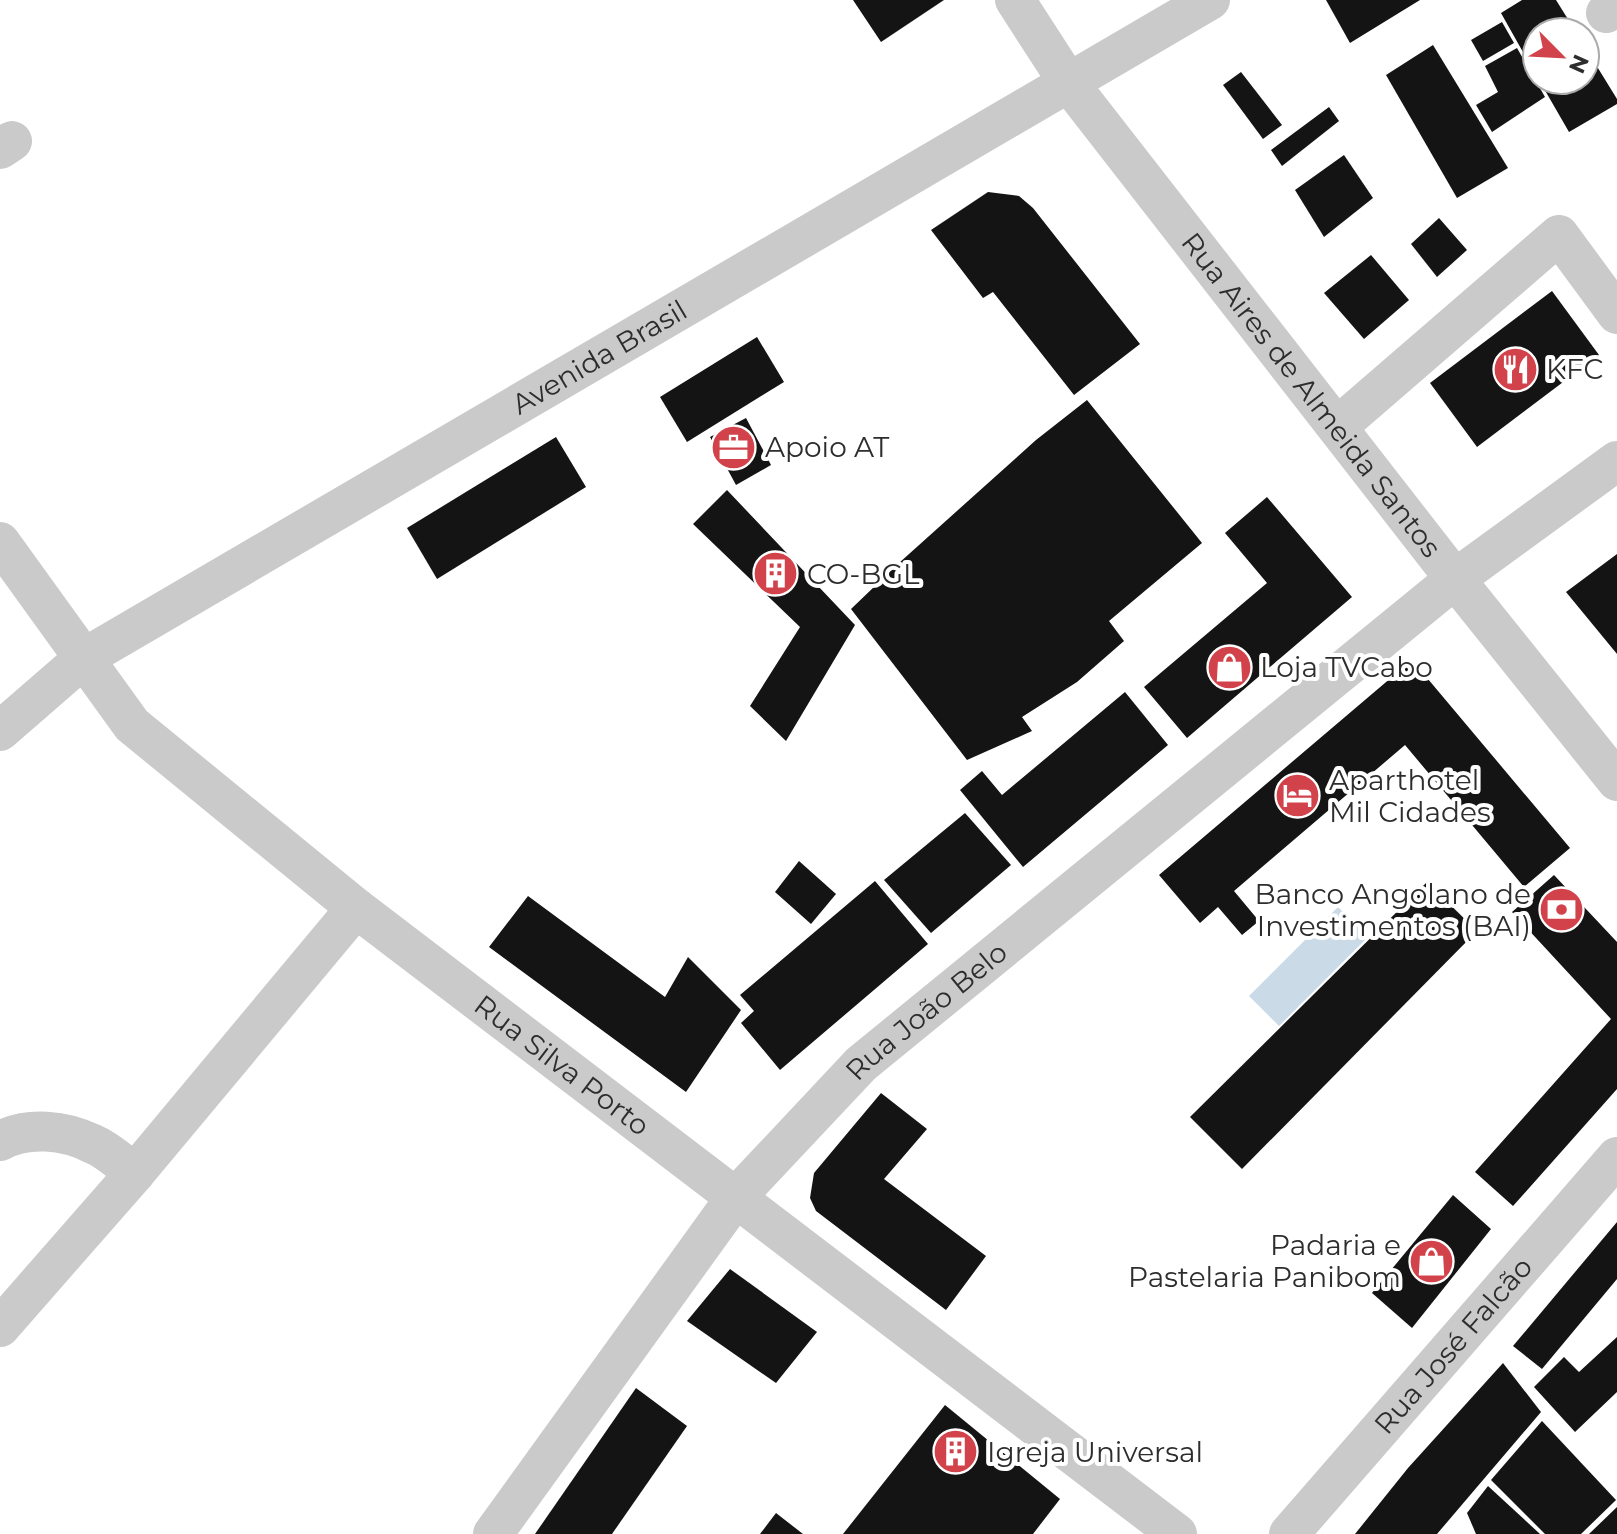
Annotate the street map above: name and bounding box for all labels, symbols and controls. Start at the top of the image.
north arrow [1521,16,1601,96]
text: N [1563,50,1595,78]
street label: Rua Aires de Almeida Santos [1175,226,1448,564]
street label: Avenida Brasil [506,293,693,421]
restaurant icon: KFC [1491,345,1539,393]
place label: KFC [1546,352,1603,386]
office icon: Apoio AT [710,423,758,471]
place label: Apoio AT [765,430,889,464]
building icon: CO-BGL [752,550,800,598]
place label: CO-BGL [807,557,920,591]
shop icon: Loja TVCabo [1205,643,1253,691]
place label: Loja TVCabo [1260,650,1433,684]
place label: Aparthotel Mil Cidades [1329,763,1491,829]
hotel icon: Aparthotel Mil Cidades [1274,772,1322,820]
place label: Banco Angolano de Investimentos (BAI) [1255,877,1531,943]
bank icon: Banco Angolano de Investimentos (BAI) [1538,886,1586,934]
street label: Rua João Belo [838,935,1014,1087]
street label: Rua Silva Porto [468,988,656,1143]
place label: Padaria e Pastelaria Panibom [1128,1228,1401,1294]
shop icon: Padaria e Pastelaria Panibom [1408,1237,1456,1285]
street label: Rua José Falcão [1367,1250,1539,1441]
building icon: Igreja Universal [932,1428,980,1476]
place label: Igreja Universal [987,1435,1203,1469]

